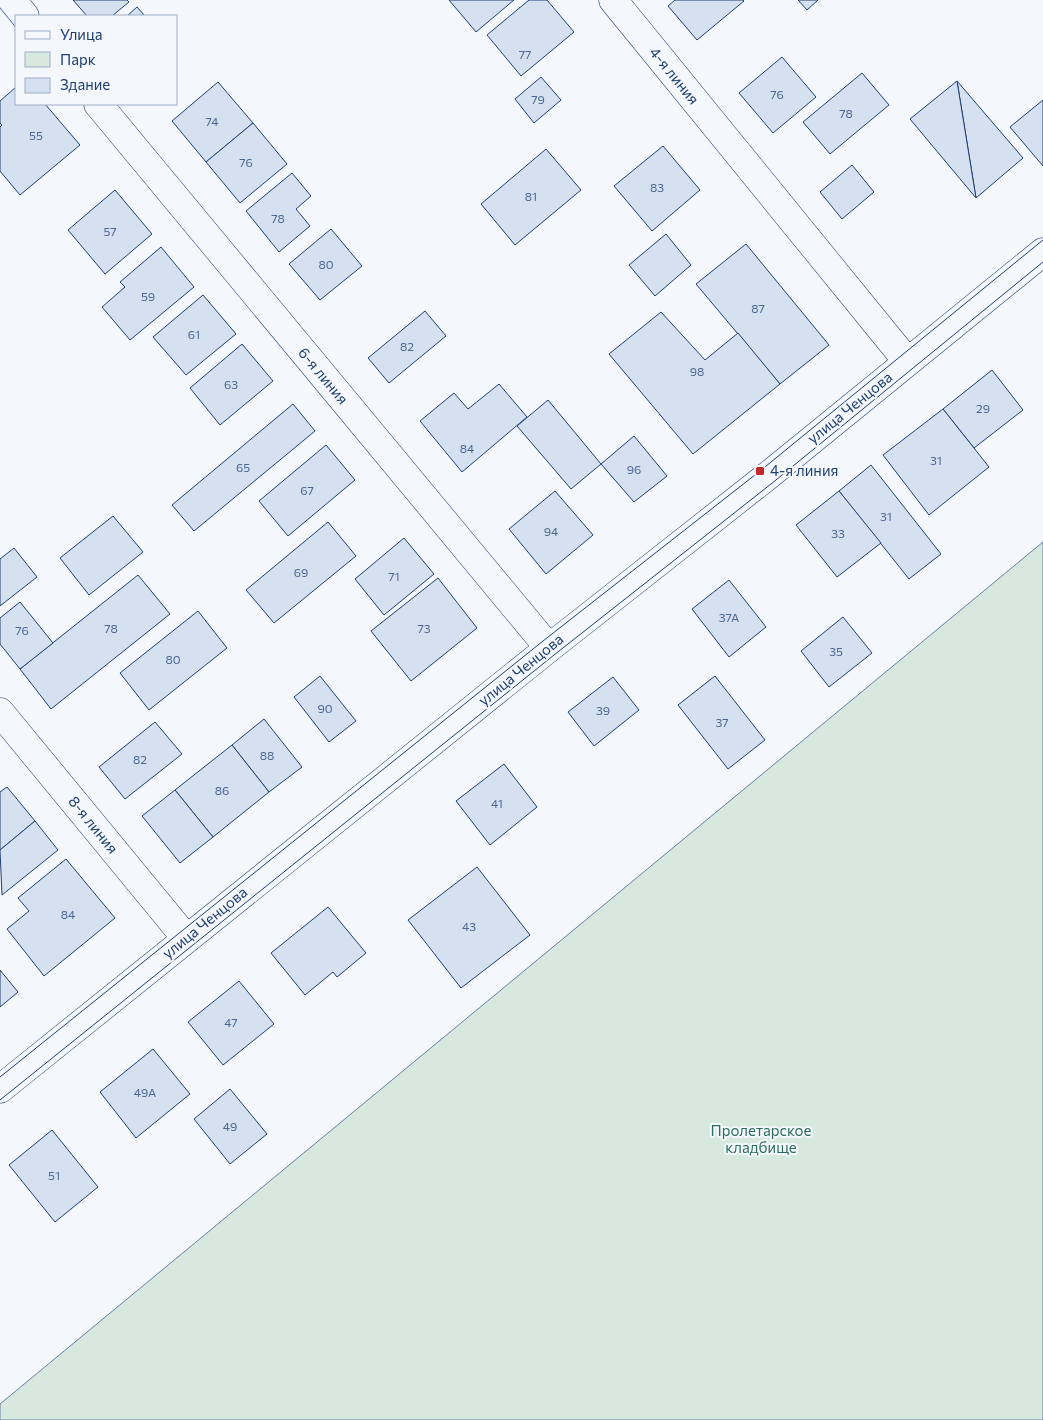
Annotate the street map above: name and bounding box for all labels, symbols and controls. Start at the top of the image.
legend [15,15,178,105]
text: Улица [60,25,102,43]
street label: 4-я линия [646,43,703,108]
house number: 77 [519,47,531,61]
text: Парк [60,50,96,68]
text: Здание [60,75,110,93]
house number: 76 [770,87,784,101]
house number: 79 [531,92,545,106]
house number: 78 [839,106,853,120]
house number: 74 [206,114,218,128]
house number: 55 [29,128,43,142]
house number: 76 [239,155,253,169]
house number: 83 [650,180,664,194]
house number: 81 [525,189,537,203]
house number: 78 [271,211,285,225]
house number: 57 [103,224,117,238]
house number: 80 [318,257,334,271]
house number: 59 [141,289,155,303]
house number: 87 [751,301,765,315]
house number: 61 [188,327,200,341]
house number: 82 [400,339,414,353]
street label: 6-я линия [295,343,353,407]
house number: 98 [690,364,704,378]
street label: улица Ченцова [803,368,895,447]
house number: 63 [224,377,238,391]
house number: 29 [976,401,990,415]
house number: 84 [460,441,474,455]
house number: 31 [930,453,942,467]
house number: 65 [236,460,250,474]
place label: 4-я линия [770,461,838,479]
house number: 96 [627,462,641,476]
marker: 4-я линия [754,465,766,477]
house number: 67 [300,483,314,497]
house number: 31 [880,509,892,523]
house number: 94 [544,524,558,538]
house number: 33 [831,526,845,540]
house number: 69 [294,565,308,579]
house number: 71 [388,569,400,583]
house number: 37А [719,610,739,624]
house number: 78 [104,621,118,635]
house number: 73 [417,621,431,635]
house number: 76 [15,623,29,637]
street label: улица Ченцова [474,630,566,709]
house number: 35 [829,644,843,658]
house number: 80 [165,652,181,666]
house number: 90 [317,701,333,715]
house number: 39 [596,703,610,717]
house number: 37 [715,715,729,729]
house number: 88 [260,748,274,762]
house number: 82 [133,752,147,766]
house number: 86 [215,783,229,797]
street label: 8-я линия [65,792,122,857]
house number: 41 [491,796,503,810]
street label: улица Ченцова [158,883,250,962]
house number: 84 [61,907,75,921]
house number: 43 [462,919,476,933]
house number: 47 [224,1015,238,1029]
house number: 49А [134,1085,156,1099]
house number: 49 [223,1119,237,1133]
park label: Пролетарское кладбище [711,1121,812,1156]
house number: 51 [48,1168,60,1182]

